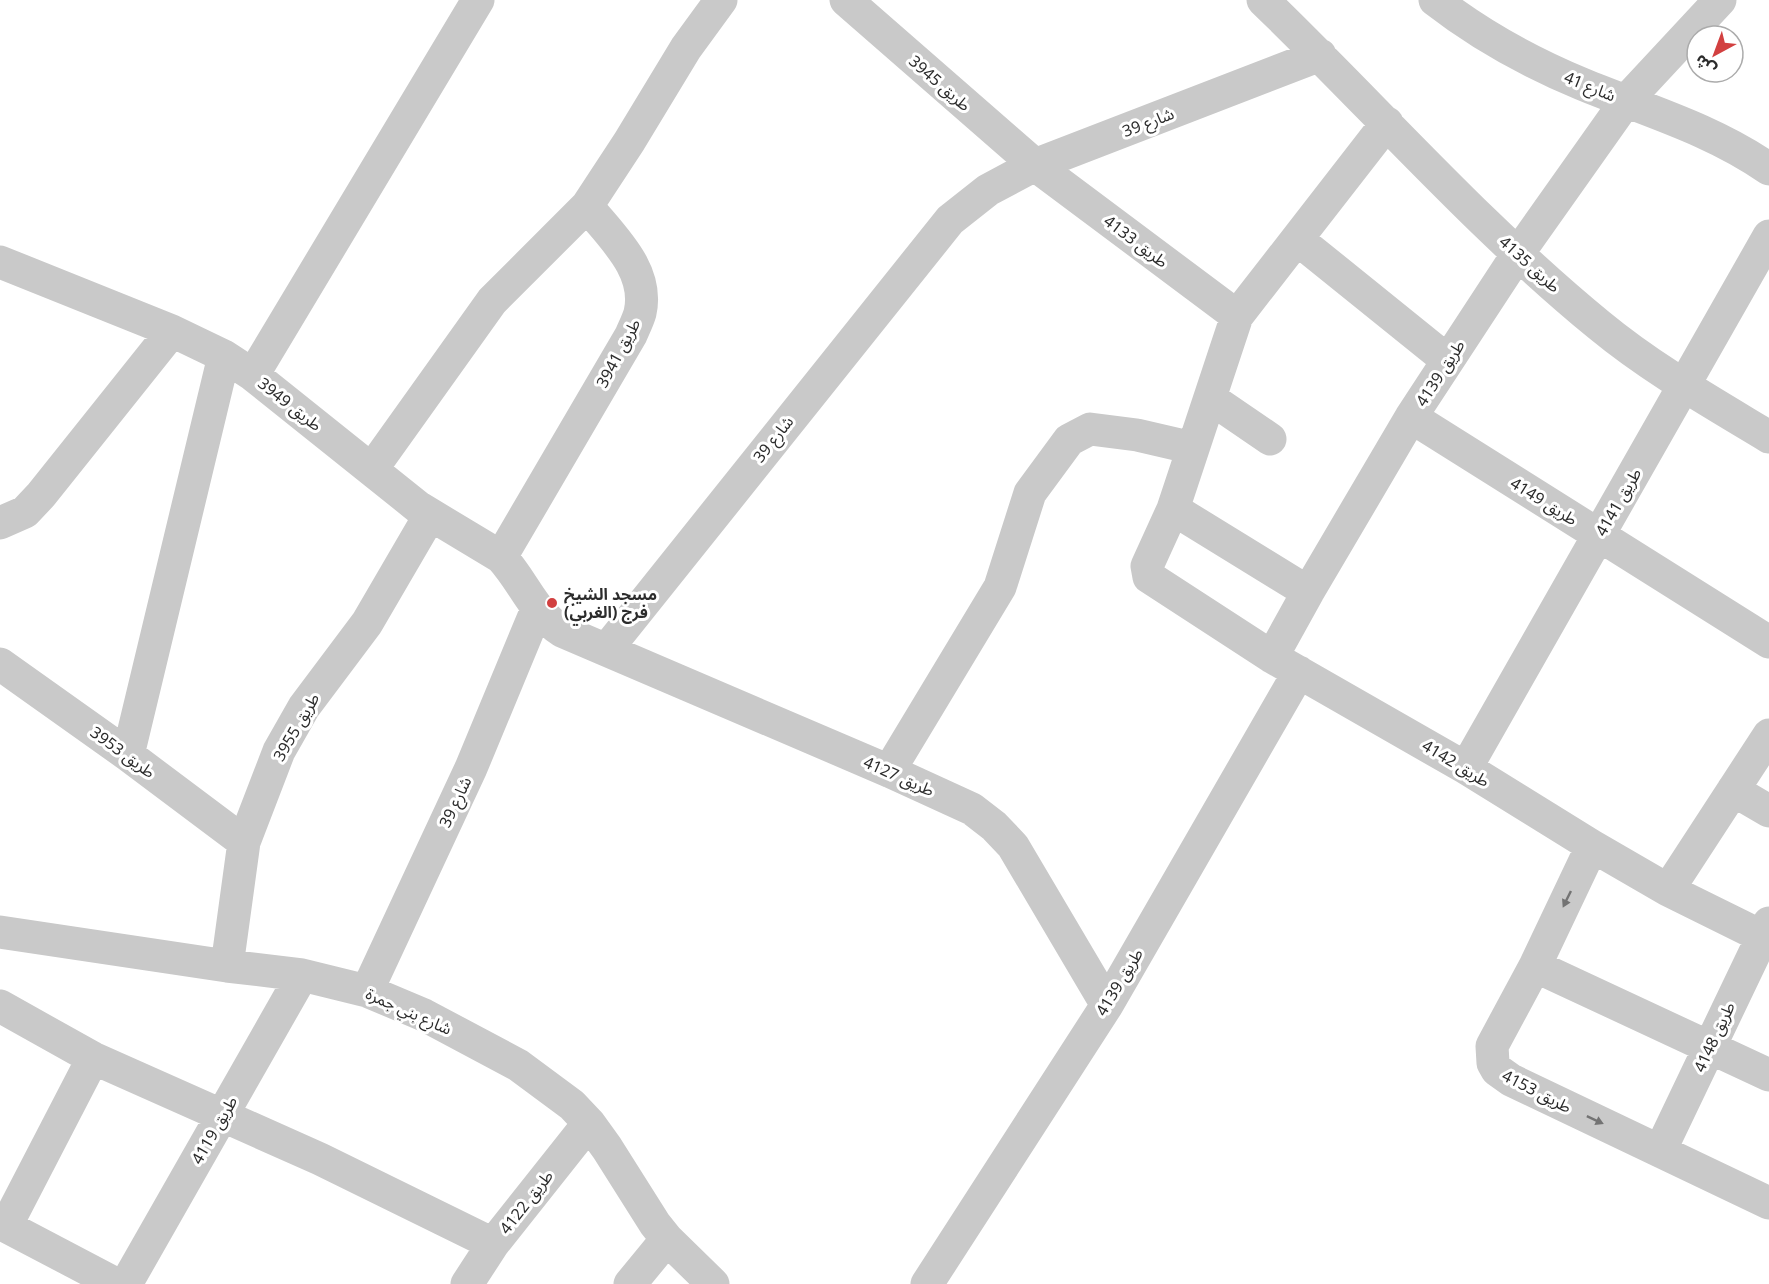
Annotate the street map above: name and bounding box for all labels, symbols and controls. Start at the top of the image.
north arrow [1685,24,1745,84]
street label: طريق 3945 [904,50,976,116]
text: ش [1690,50,1721,81]
street label: شارع 41 [1560,66,1619,108]
street label: شارع 39 [1119,102,1178,144]
street label: طريق 4133 [1099,210,1173,273]
street label: طريق 4135 [1495,231,1565,297]
street label: طريق 3941 [591,315,645,391]
street label: طريق 4139 [1410,335,1470,411]
street label: طريق 3949 [254,372,327,436]
street label: شارع 39 [748,411,800,468]
street label: طريق 4141 [1590,464,1646,540]
street label: طريق 4149 [1506,472,1582,530]
place label: مسجد الشيخ فرج (الغربي) [564,583,657,626]
marker: مسجد الشيخ فرج (الغربي) [545,596,559,610]
street label: طريق 3955 [268,689,324,765]
street label: طريق 3953 [86,721,160,783]
street label: طريق 4142 [1418,734,1494,792]
street label: طريق 4127 [860,751,938,801]
street label: شارع 39 [434,773,478,832]
one-way arrow [1562,891,1571,908]
street label: طريق 4139 [1090,944,1148,1020]
street label: شارع بني جمرة [362,982,455,1042]
street label: طريق 4148 [1688,998,1740,1076]
street label: طريق 4153 [1499,1064,1576,1118]
street label: طريق 4119 [186,1092,242,1168]
one-way arrow [1586,1115,1603,1124]
street label: طريق 4122 [494,1165,558,1238]

